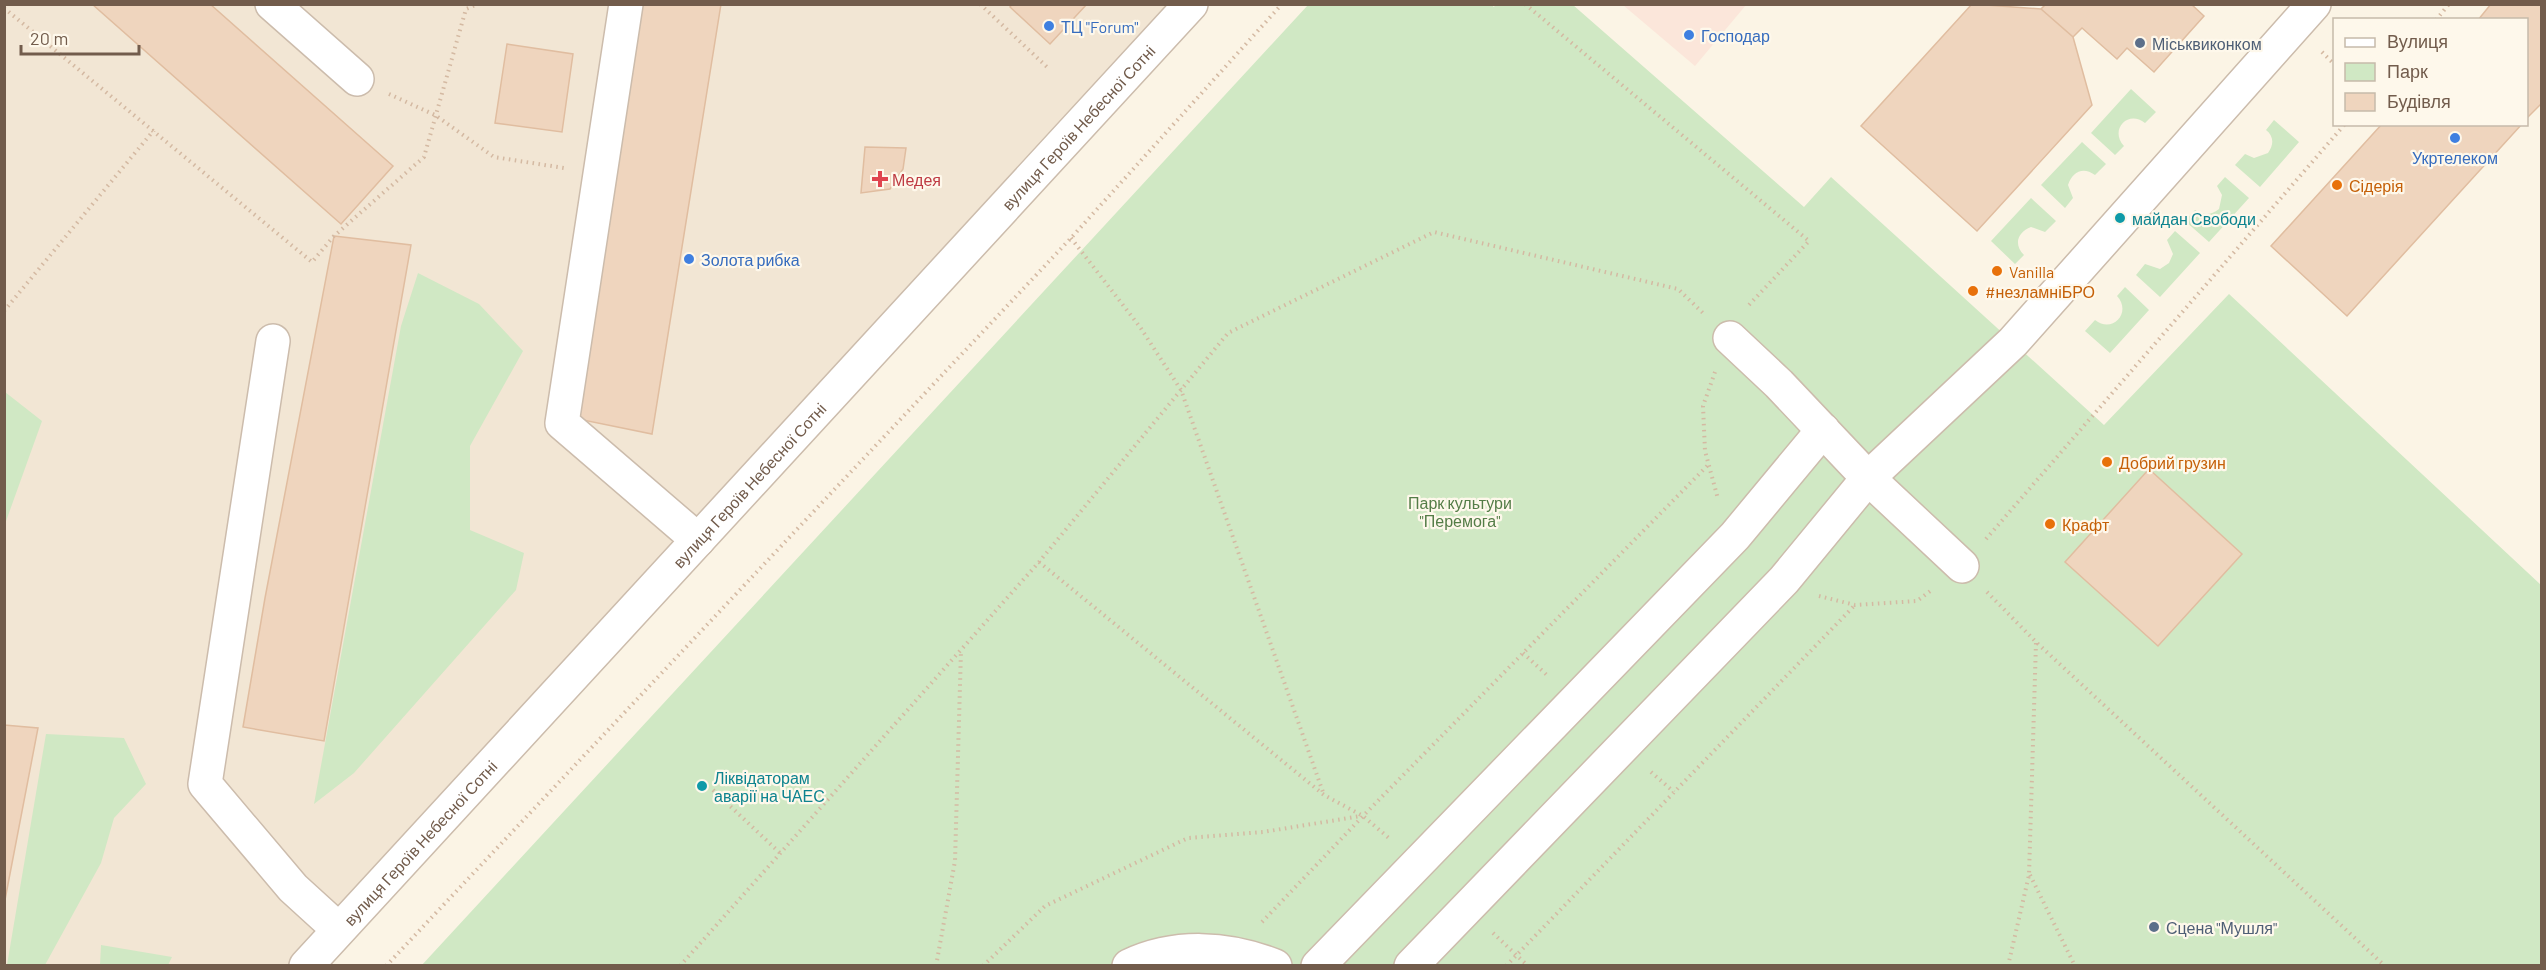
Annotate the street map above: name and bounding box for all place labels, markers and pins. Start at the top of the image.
place label: ТЦ "Forum" [1061,17,1139,36]
marker: ТЦ "Forum" [1042,19,1056,33]
place label: Господар [1701,26,1770,45]
marker: Господар [1682,28,1696,42]
place label: Міськвиконком [2152,34,2262,53]
marker: Міськвиконком [2133,36,2147,50]
marker: Укртелеком [2448,131,2462,145]
place label: Укртелеком [2412,148,2498,167]
place label: Медея [892,170,941,189]
marker: Медея [873,172,887,186]
place label: Сідерія [2349,176,2403,195]
marker: Сідерія [2330,178,2344,192]
place label: майдан Свободи [2132,209,2256,228]
marker: майдан Свободи [2113,211,2127,225]
place label: Золота рибка [701,250,800,269]
marker: Золота рибка [682,252,696,266]
place label: Vanilla [2009,262,2054,281]
marker: Vanilla [1990,264,2004,278]
place label: #незламніБРО [1985,282,2095,301]
marker: #незламніБРО [1966,284,1980,298]
place label: Добрий грузин [2119,453,2226,472]
marker: Добрий грузин [2100,455,2114,469]
place label: Крафт [2062,515,2110,534]
marker: Крафт [2043,517,2057,531]
place label: Ліквідаторам аварії на ЧАЕС [714,768,825,805]
marker: Ліквідаторам аварії на ЧАЕС [695,779,709,793]
place label: Сцена "Мушля" [2166,918,2277,937]
marker: Сцена "Мушля" [2147,920,2161,934]

